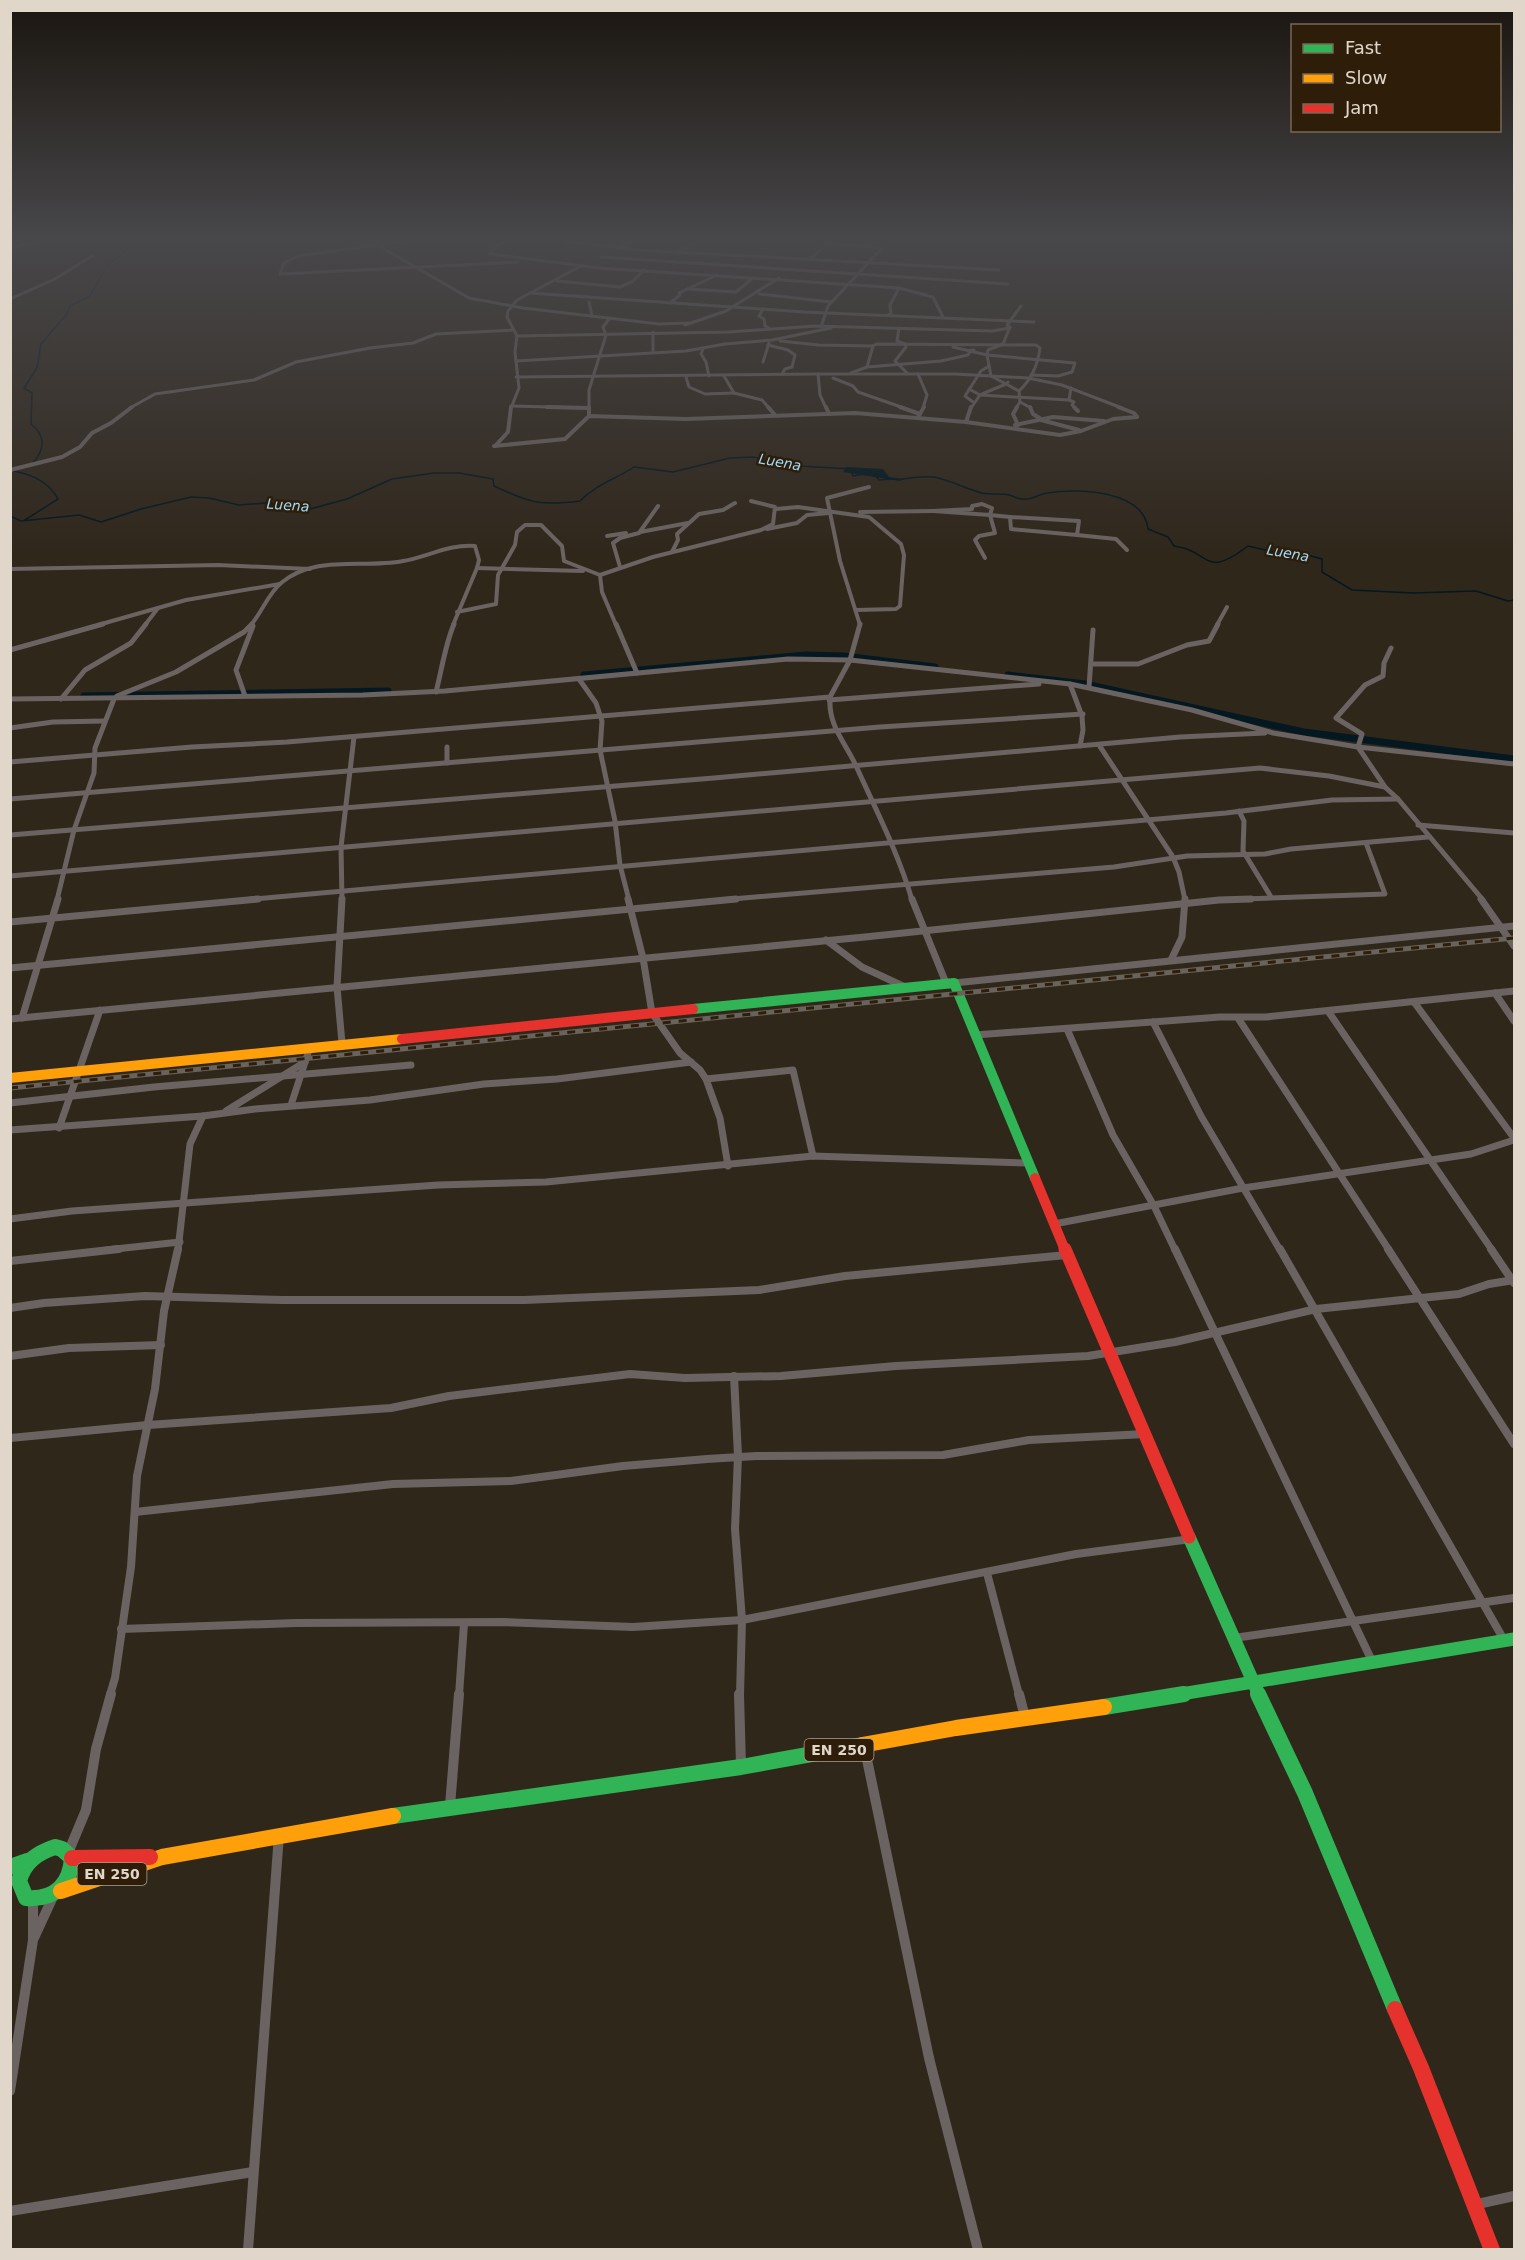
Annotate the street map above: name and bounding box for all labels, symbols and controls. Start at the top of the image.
legend [1291,24,1501,132]
text: Fast [1345,37,1381,58]
text: Slow [1345,67,1387,88]
text: Jam [1344,97,1379,118]
water label: Luena [758,450,802,474]
water label: Luena [266,496,310,514]
water label: Luena [1266,541,1310,565]
road number: EN 250 [804,1739,874,1761]
road number: EN 250 [78,1863,146,1885]

